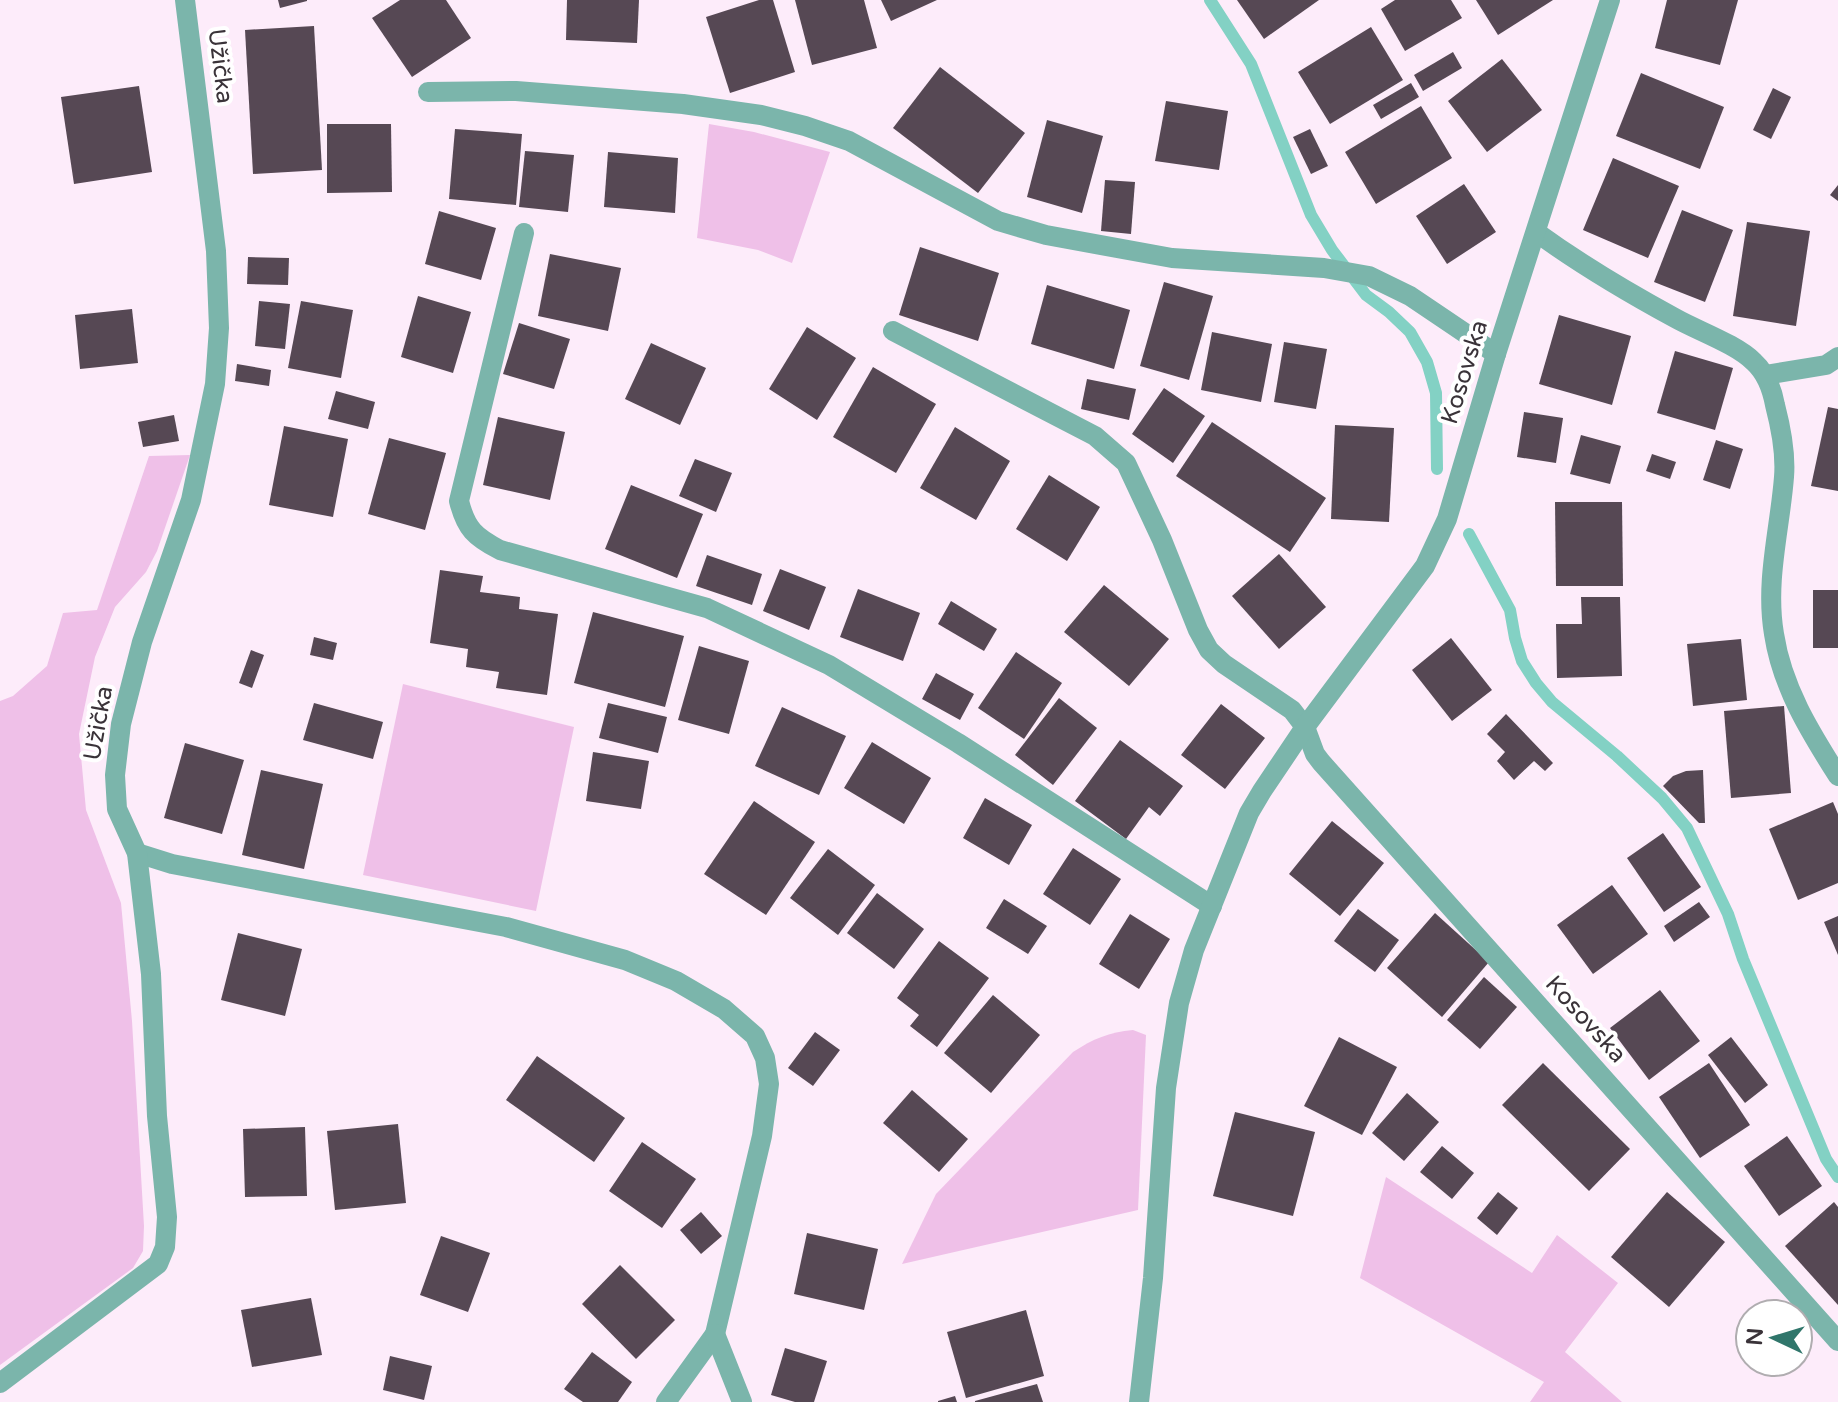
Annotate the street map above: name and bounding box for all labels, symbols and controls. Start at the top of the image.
street label: Užička [202,27,239,105]
street label: Kosovska [1435,317,1494,428]
street label: Užička [78,684,119,763]
street label: Kosovska [1539,970,1632,1069]
north arrow [1734,1298,1814,1378]
text: N [1741,1327,1769,1346]

